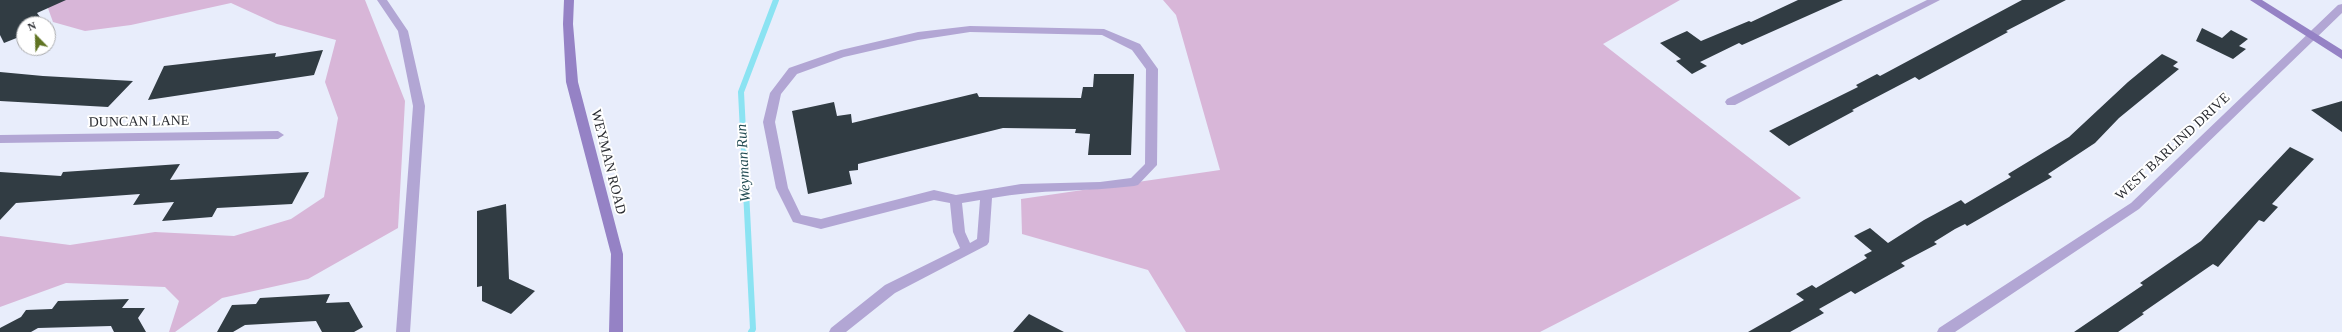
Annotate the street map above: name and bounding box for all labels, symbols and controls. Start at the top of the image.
north arrow [16,16,56,56]
text: N [26,19,38,33]
street label: WEST BARLIND DRIVE [2112,90,2234,204]
street label: WEYMAN ROAD [587,108,629,216]
street label: DUNCAN LANE [89,113,189,131]
water label: Weyman Run [733,123,755,203]

